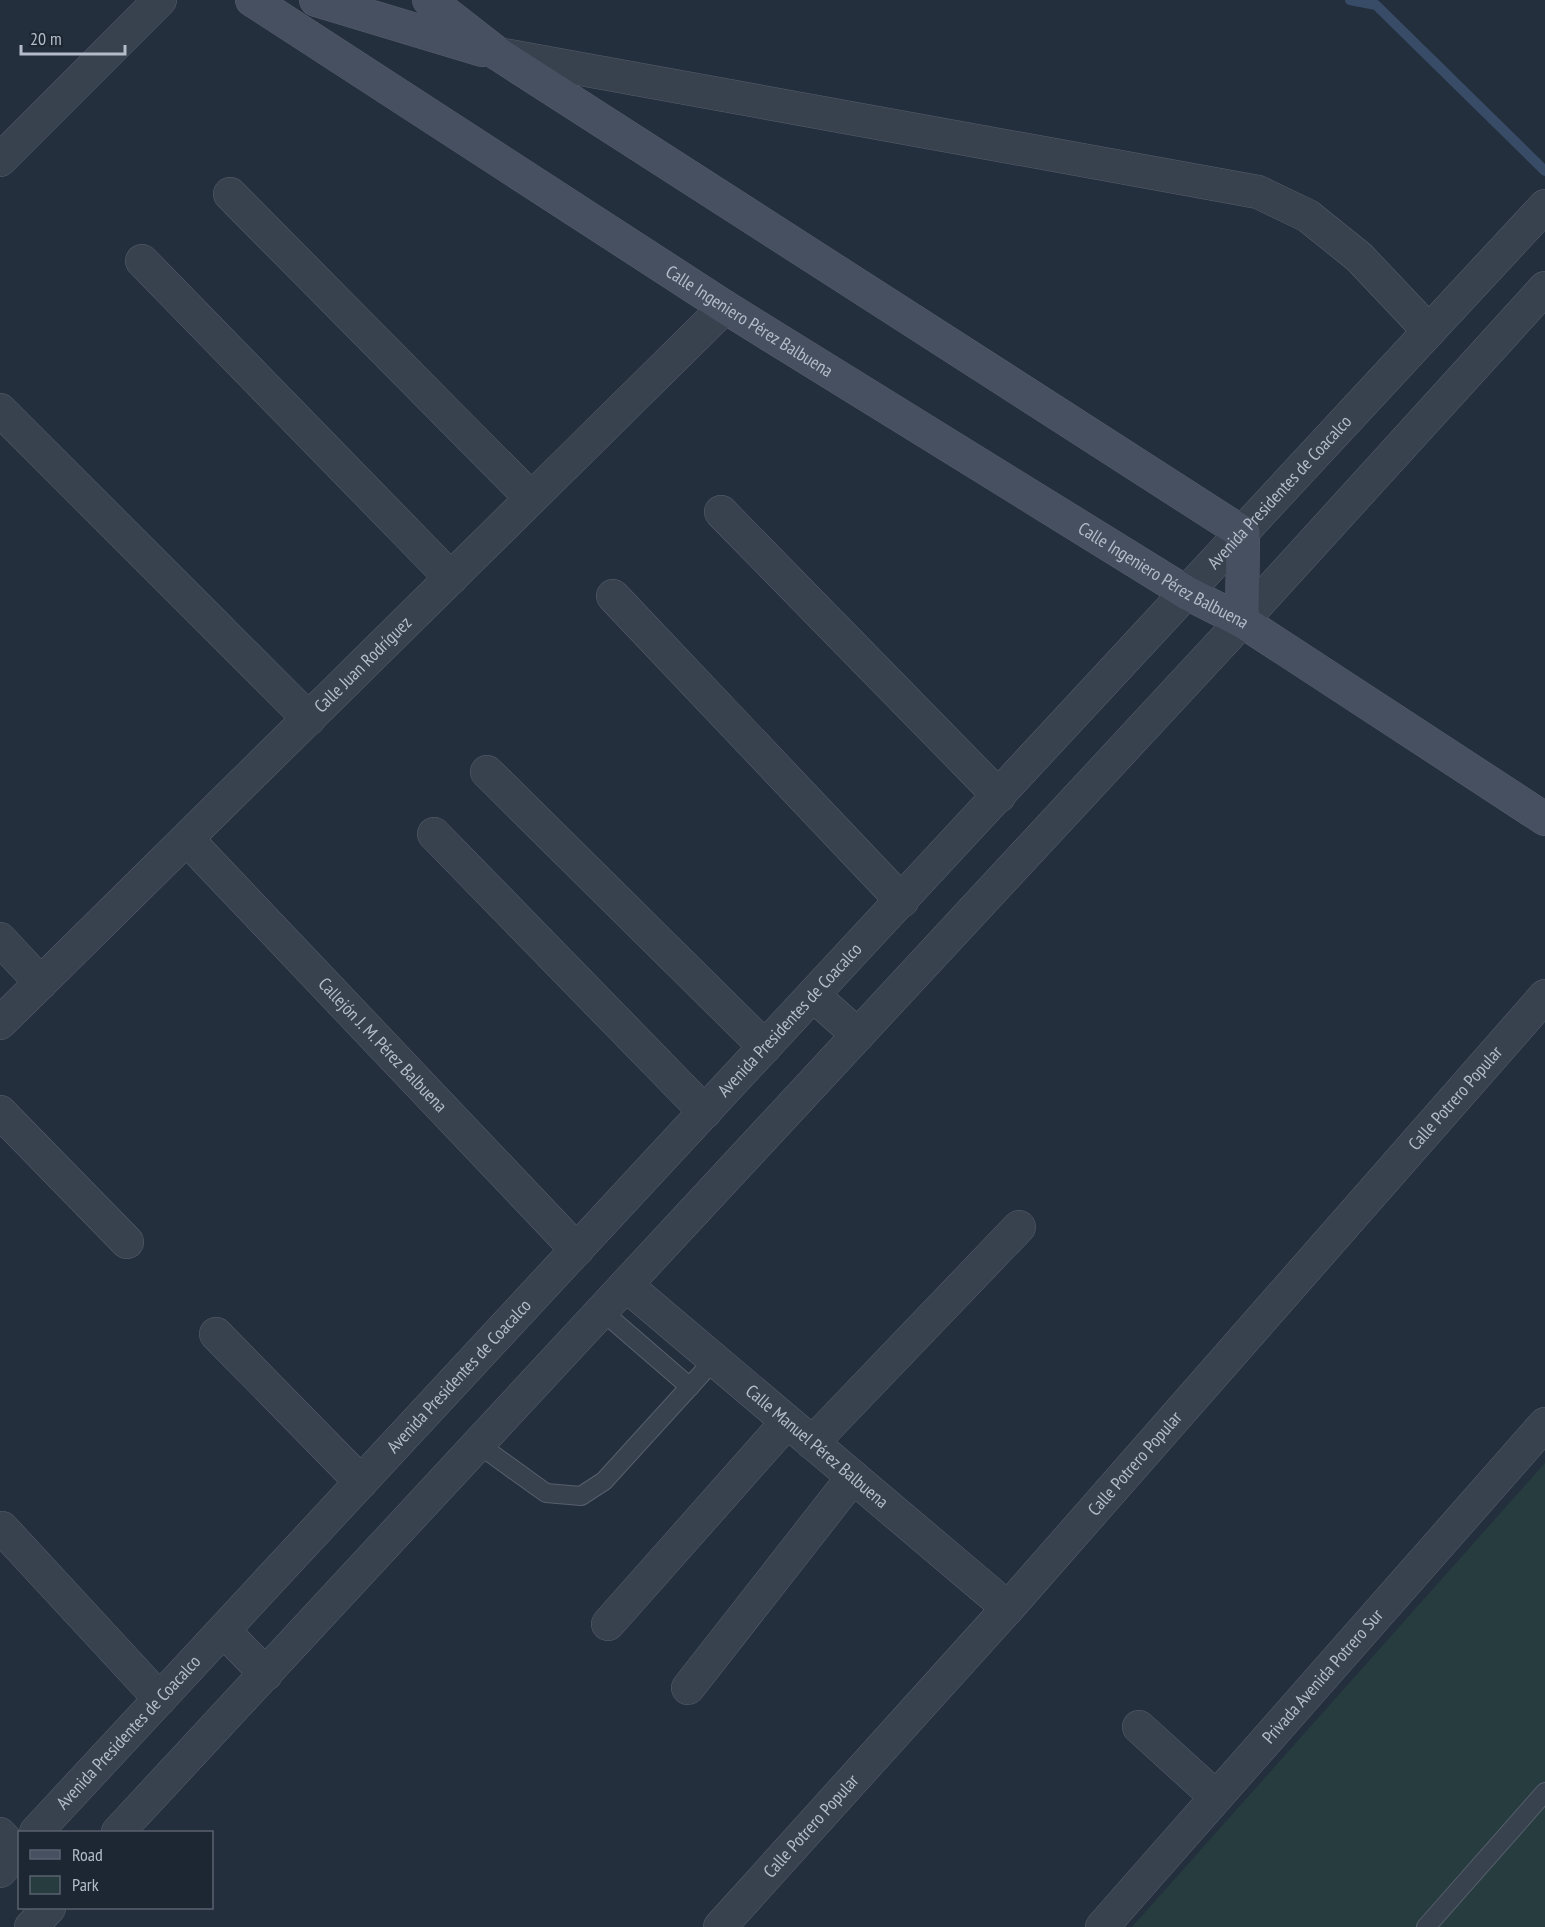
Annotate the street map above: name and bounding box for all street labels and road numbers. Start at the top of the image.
street label: Calle Ingeniero Pérez Balbuena [662,260,837,382]
street label: Avenida Presidentes de Coacalco [1202,410,1356,574]
street label: Calle Ingeniero Pérez Balbuena [1074,517,1253,633]
street label: Calle Juan Rodríguez [309,611,416,717]
street label: Avenida Presidentes de Coacalco [712,938,867,1101]
street label: Callejón J. M. Pérez Balbuena [314,972,452,1117]
street label: Calle Potrero Popular [1403,1041,1507,1155]
street label: Avenida Presidentes de Coacalco [382,1294,536,1458]
street label: Calle Manuel Pérez Balbuena [741,1379,893,1513]
street label: Calle Potrero Popular [1082,1406,1186,1520]
street label: Privada Avenida Potrero Sur [1257,1604,1388,1748]
street label: Avenida Presidentes de Coacalco [51,1650,205,1814]
street label: Calle Potrero Popular [758,1769,863,1882]

